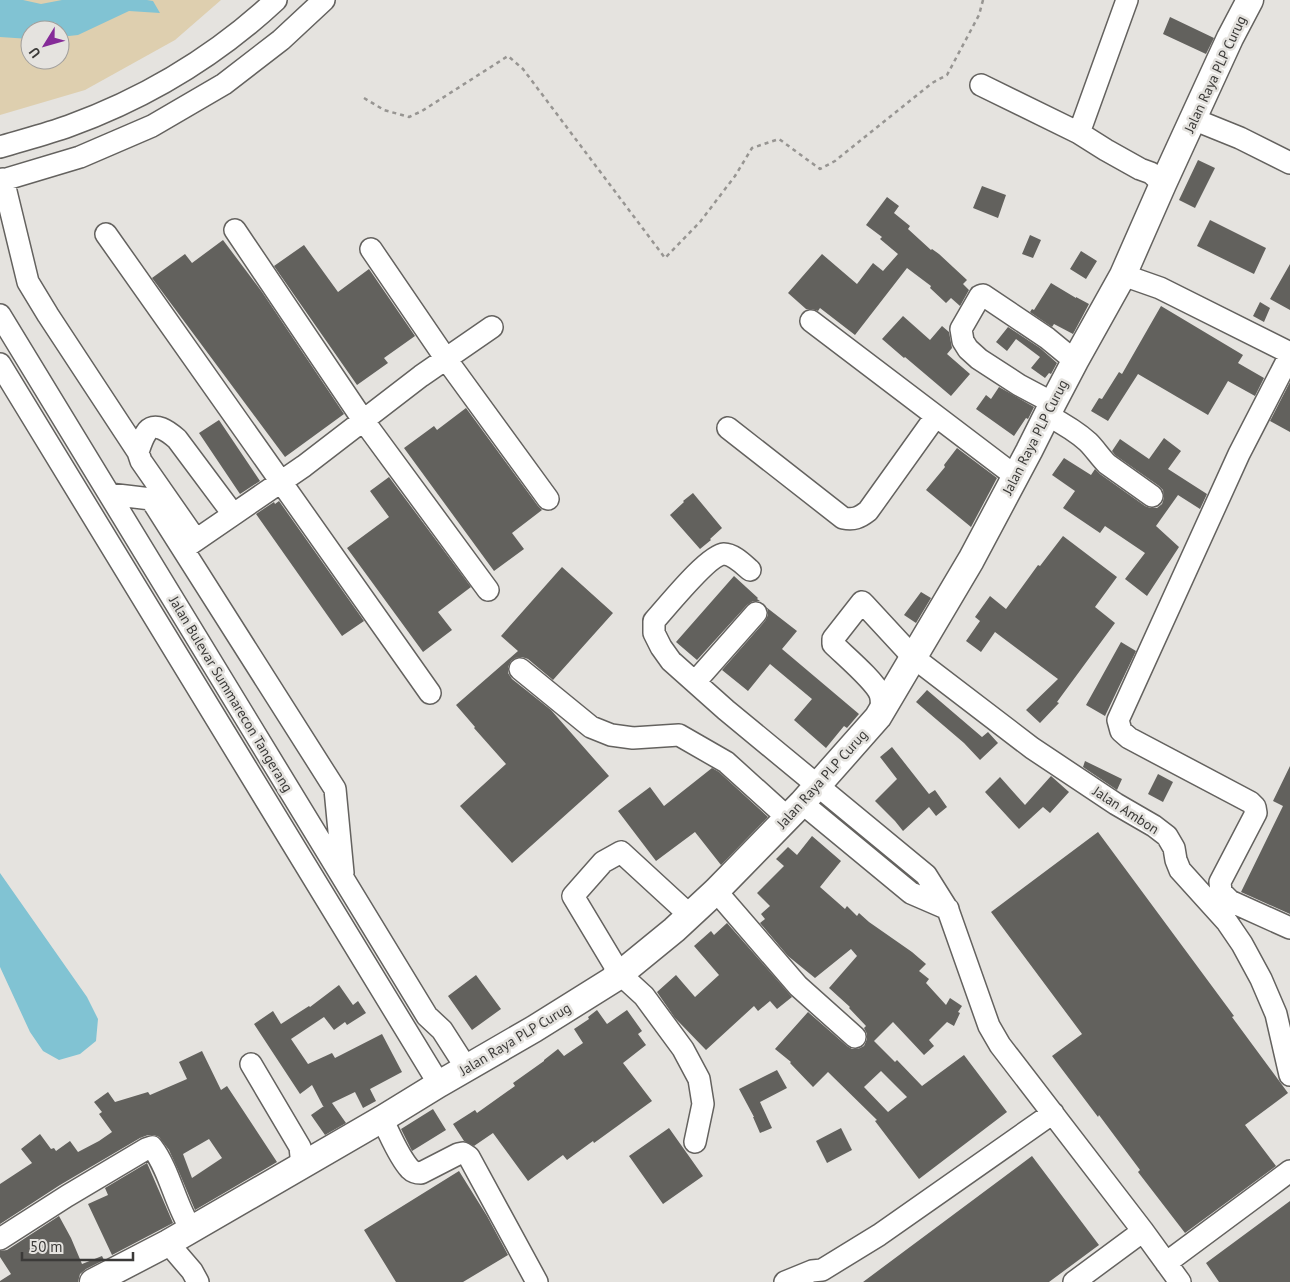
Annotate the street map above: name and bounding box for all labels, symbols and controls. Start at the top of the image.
street label: Jalan Raya PLP Curug [1180,13,1250,136]
north arrow [20,20,70,70]
text: U [25,44,44,62]
street label: Jalan Raya PLP Curug [998,376,1072,499]
street label: Jalan Bulevar Summarecon Tangerang [165,592,297,795]
street label: Jalan Raya PLP Curug [772,726,871,833]
street label: Jalan Ambon [1089,781,1162,838]
street label: Jalan Raya PLP Curug [455,999,574,1080]
scale bar [22,1230,134,1262]
text: 50 m [30,1237,63,1256]

